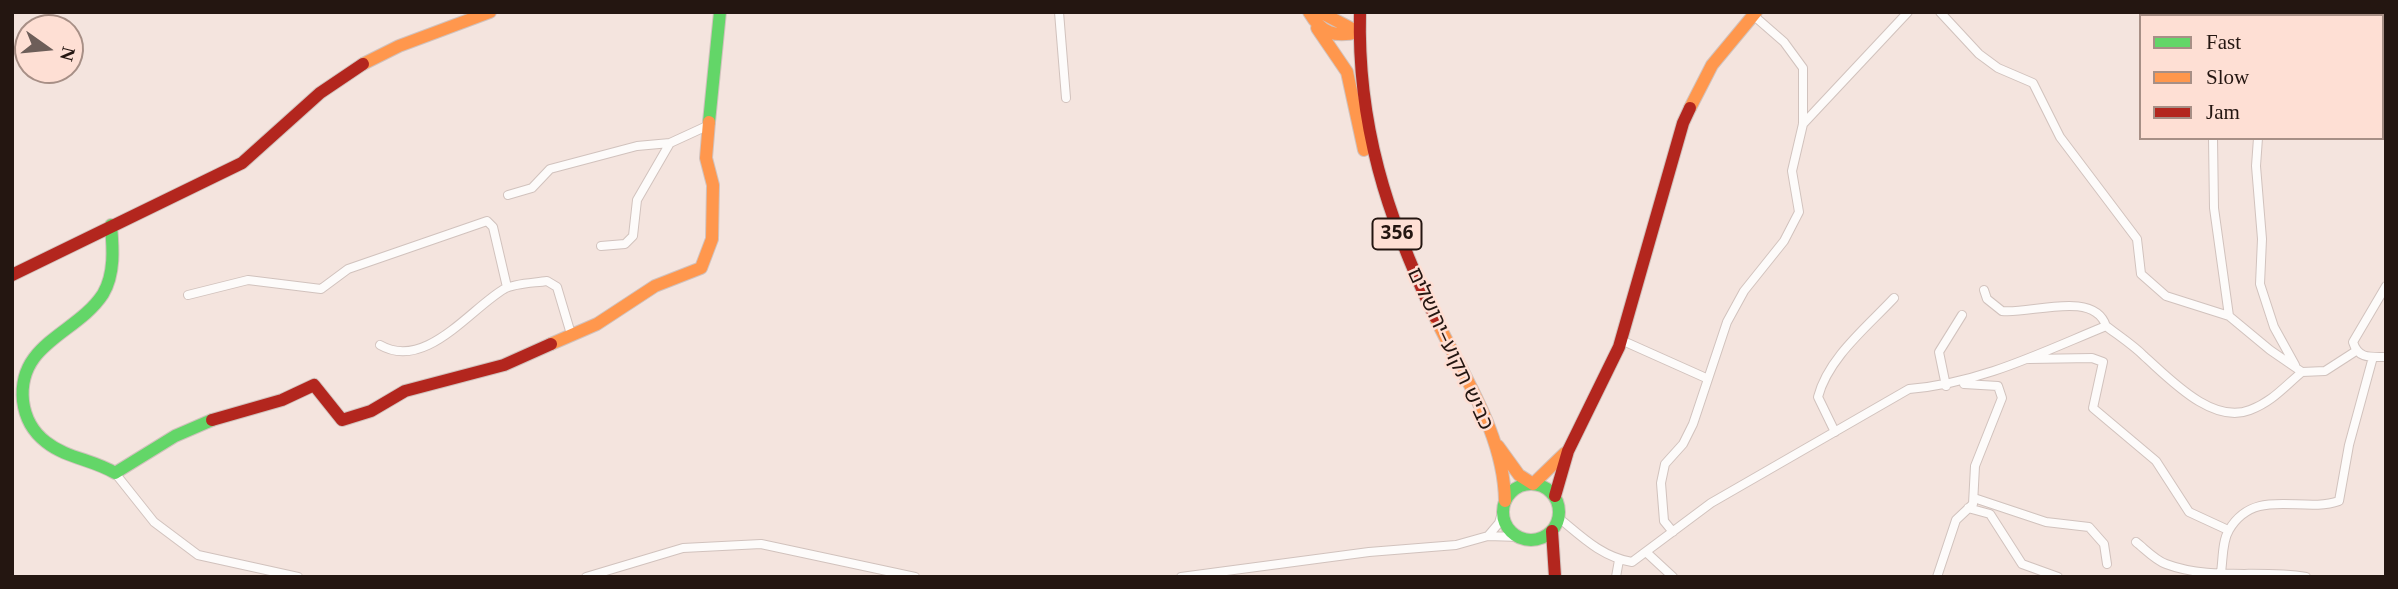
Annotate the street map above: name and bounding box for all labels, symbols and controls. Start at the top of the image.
north arrow [14,14,84,84]
legend [2139,14,2384,140]
text: Fast [2206,30,2241,54]
text: N [56,45,80,63]
text: Slow [2206,65,2249,89]
text: Jam [2206,100,2240,124]
road number: 356 [1372,218,1422,250]
street label: כביש תקוע–ירושלים [1401,263,1499,435]

